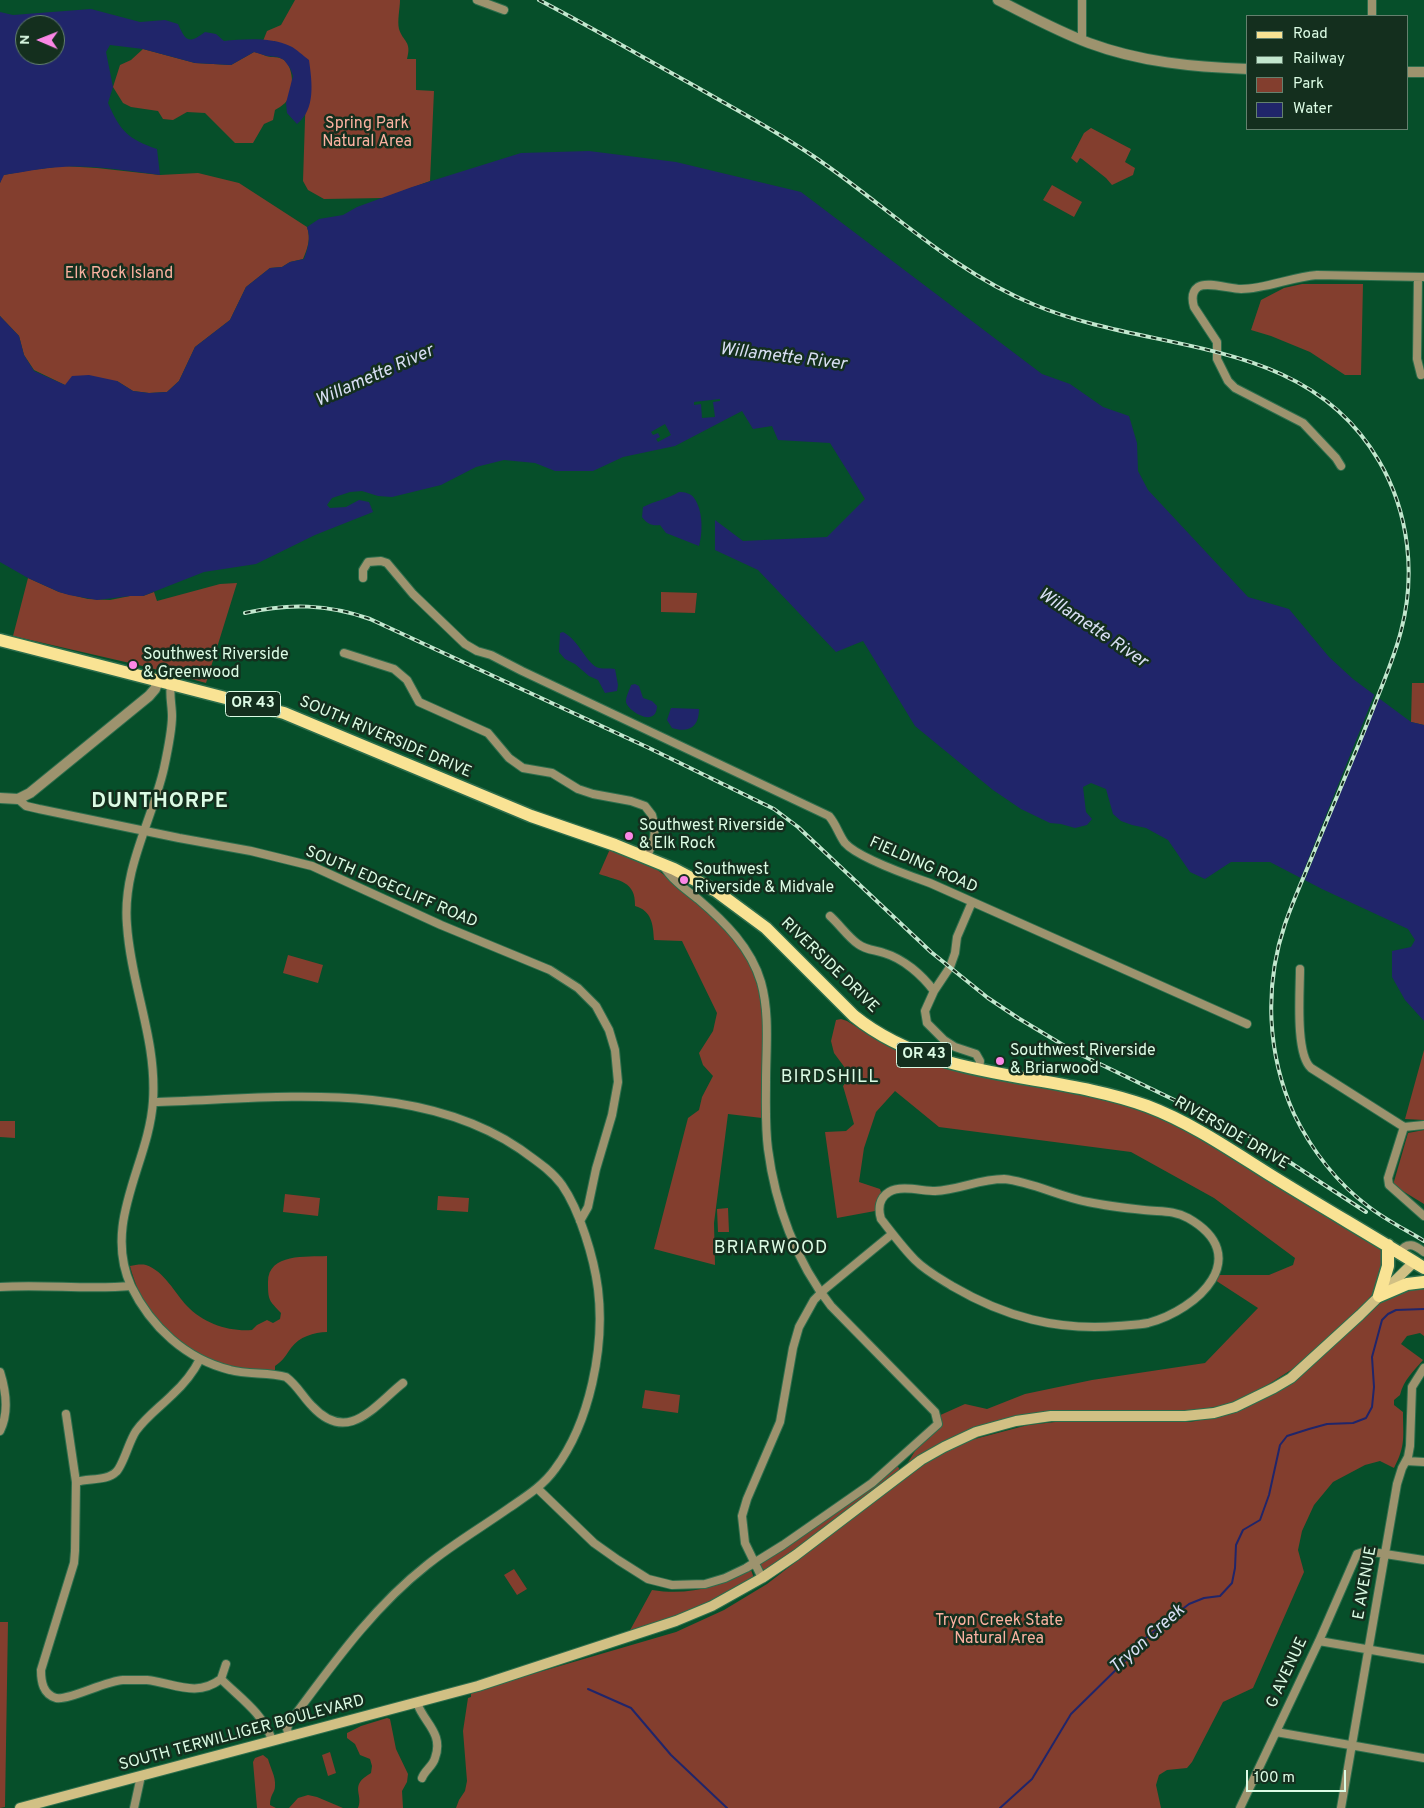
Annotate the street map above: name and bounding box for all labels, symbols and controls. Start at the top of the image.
north arrow [15,15,65,65]
legend [1246,15,1409,130]
text: Road [1293,25,1328,44]
text: N [17,35,34,45]
text: Railway [1293,50,1345,69]
text: Park [1293,75,1324,94]
text: Water [1293,100,1332,119]
park label: Spring Park Natural Area [322,115,412,153]
park label: Elk Rock Island [65,265,173,285]
water label: Willamette River [718,340,848,376]
water label: Willamette River [312,341,438,413]
water label: Willamette River [1033,584,1151,674]
place label: Southwest Riverside & Greenwood [143,646,289,684]
marker: Southwest Riverside & Greenwood [127,659,139,671]
road number: OR 43 [226,692,280,716]
street label: SOUTH RIVERSIDE DRIVE [296,693,474,783]
district label: DUNTHORPE [90,790,230,816]
place label: Southwest Riverside & Elk Rock [639,817,785,855]
marker: Southwest Riverside & Elk Rock [623,830,635,842]
street label: FIELDING ROAD [866,834,980,898]
street label: SOUTH EDGECLIFF ROAD [302,843,480,933]
place label: Southwest Riverside & Midvale [694,861,834,899]
marker: Southwest Riverside & Midvale [678,874,690,886]
street label: RIVERSIDE DRIVE [776,914,882,1018]
road number: OR 43 [896,1042,952,1068]
place label: Southwest Riverside & Briarwood [1010,1042,1156,1080]
marker: Southwest Riverside & Briarwood [994,1055,1006,1067]
district label: BIRDSHILL [780,1067,880,1089]
street label: RIVERSIDE DRIVE [1170,1093,1292,1175]
district label: BRIARWOOD [713,1238,829,1260]
street label: E AVENUE [1350,1545,1382,1621]
water label: Tryon Creek [1106,1601,1190,1679]
park label: Tryon Creek State Natural Area [935,1612,1063,1650]
street label: G AVENUE [1263,1635,1313,1711]
street label: SOUTH TERWILLIGER BOULEVARD [117,1692,367,1776]
scale bar [1249,1760,1349,1792]
text: 100 m [1254,1769,1295,1788]

